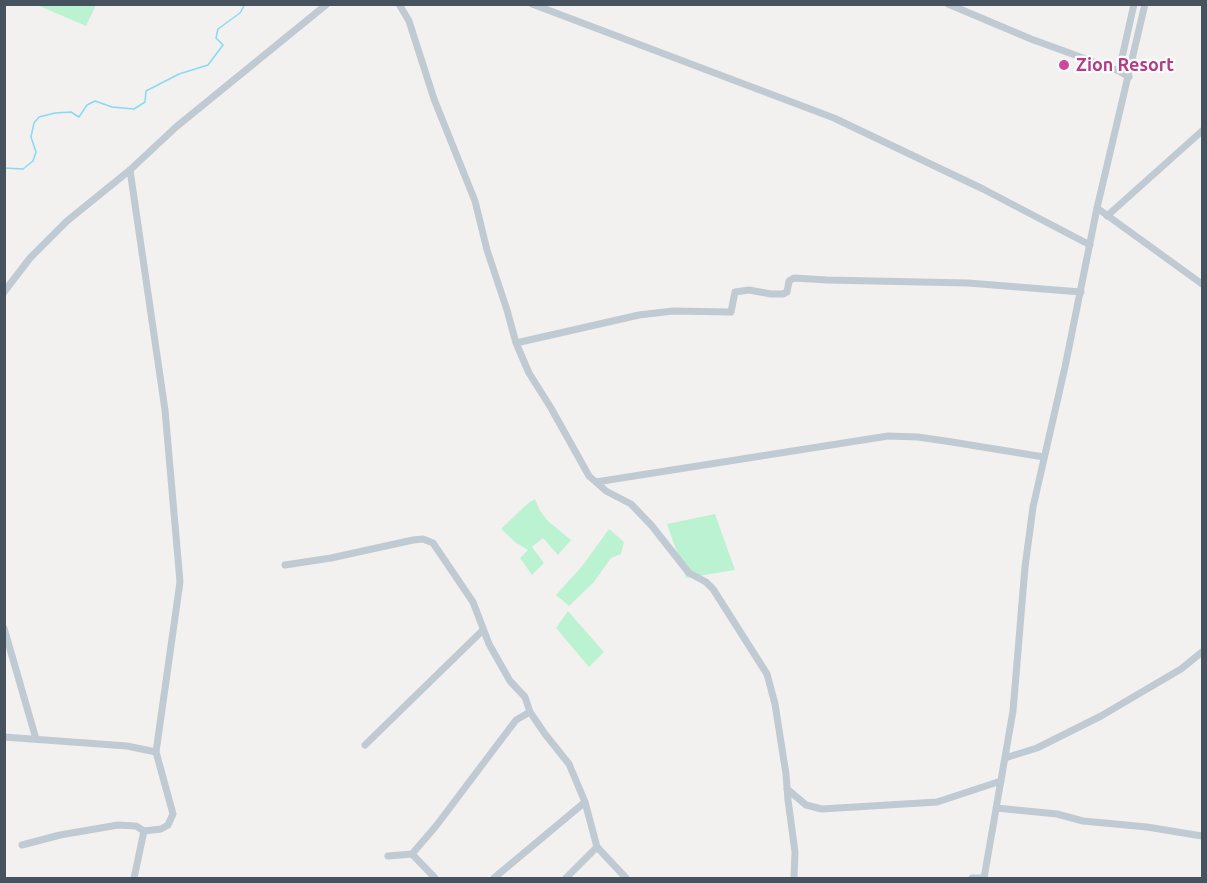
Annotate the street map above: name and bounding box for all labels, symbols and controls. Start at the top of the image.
place label: Zion Resort [1076,54,1174,76]
marker: Zion Resort [1057,58,1071,72]

